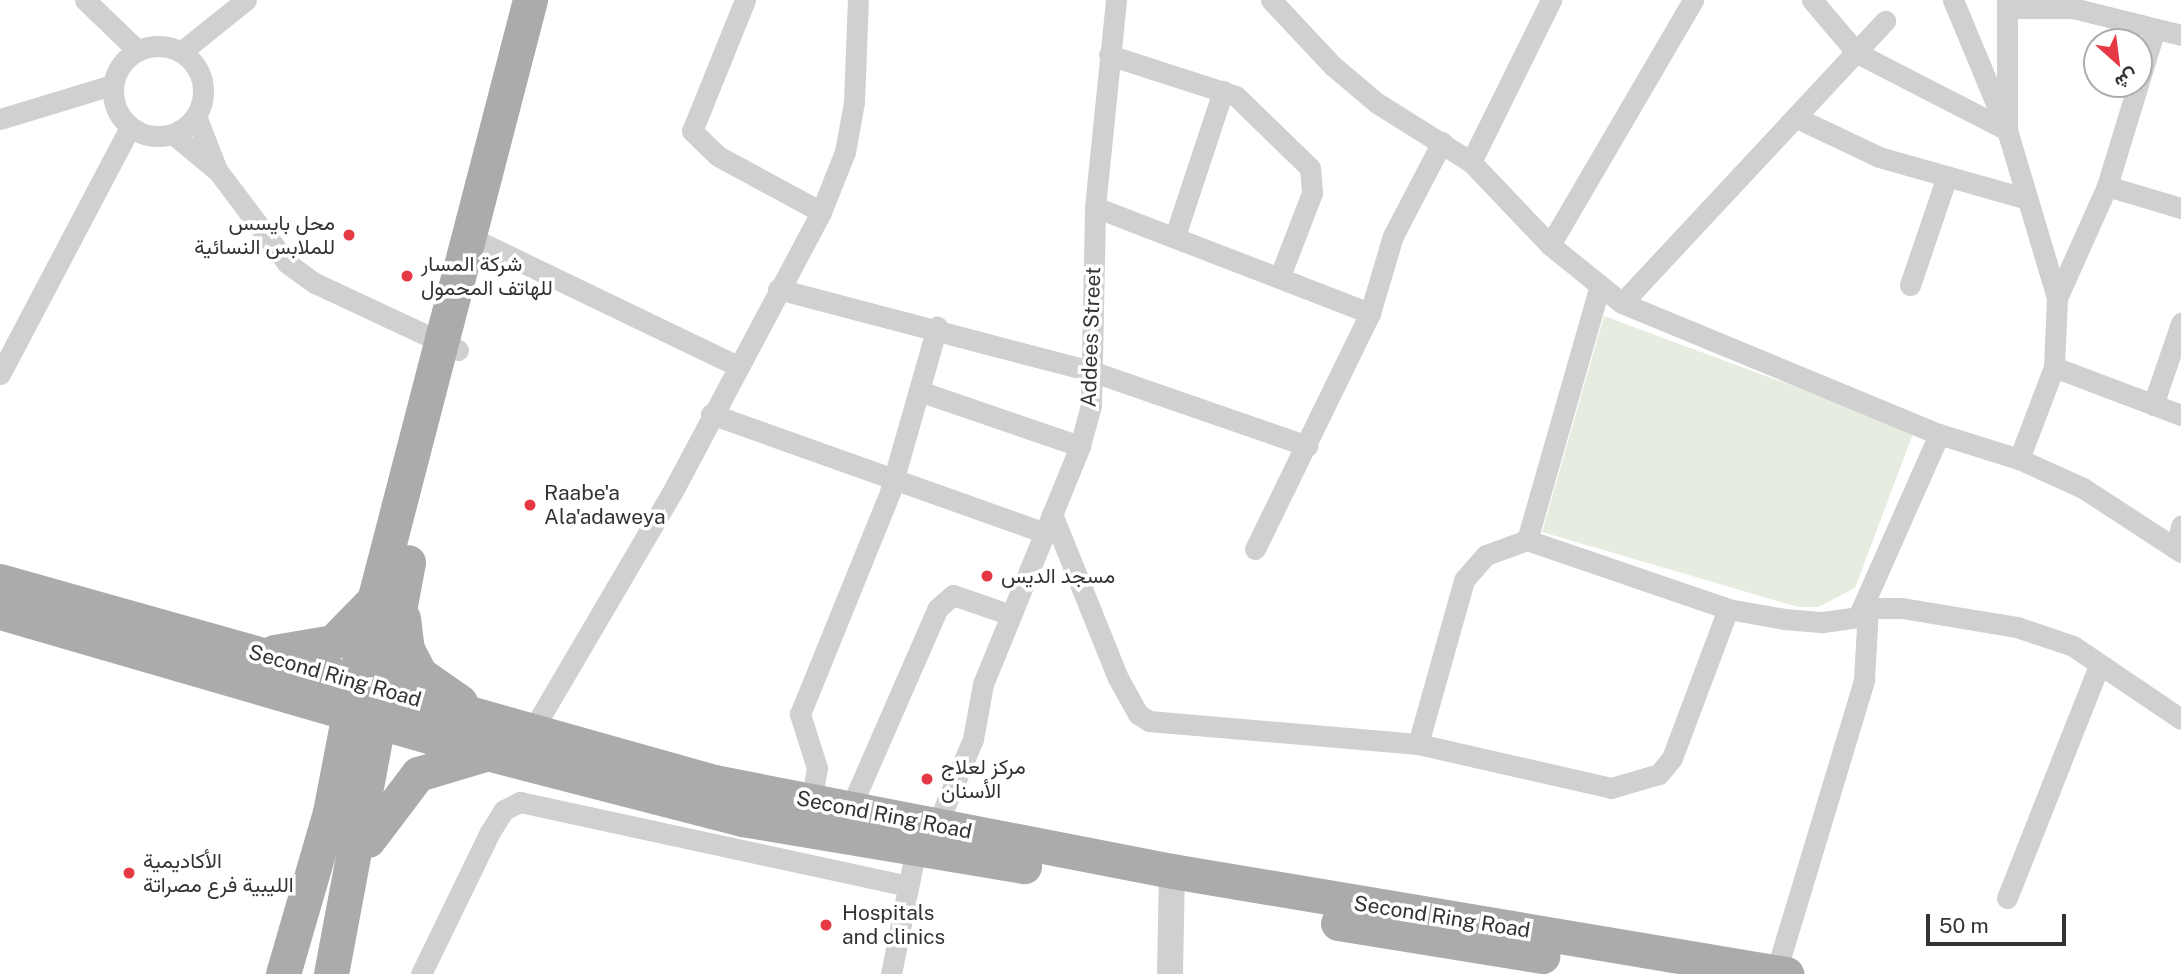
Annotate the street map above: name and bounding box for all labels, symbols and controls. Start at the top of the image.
north arrow [2083,28,2153,98]
text: ش [2112,65,2142,95]
place label: محل بايسس للملابس النسائية [194,210,335,260]
marker: محل بايسس للملابس النسائية [341,227,357,243]
place label: شركة المسار للهاتف المحمول [421,251,553,301]
street label: Addees Street [1076,266,1106,408]
marker: شركة المسار للهاتف المحمول [399,268,415,284]
place label: Raabe'a Ala'adaweya [544,480,666,530]
marker: Raabe'a Ala'adaweya [522,497,538,513]
place label: مسجد الديس [1001,563,1115,589]
marker: مسجد الديس [979,568,995,584]
street label: Second Ring Road [246,639,424,713]
place label: مركز لعلاج الأسنان [941,754,1026,804]
marker: مركز لعلاج الأسنان [919,771,935,787]
street label: Second Ring Road [794,786,974,844]
place label: الأكاديمية الليبية فرع مصراتة [143,848,294,898]
marker: الأكاديمية الليبية فرع مصراتة [121,865,137,881]
street label: Second Ring Road [1352,891,1532,943]
place label: Hospitals and clinics [842,900,946,950]
scale bar [1929,900,2069,944]
text: 50 m [1939,913,1989,938]
marker: Hospitals and clinics [816,915,836,935]

